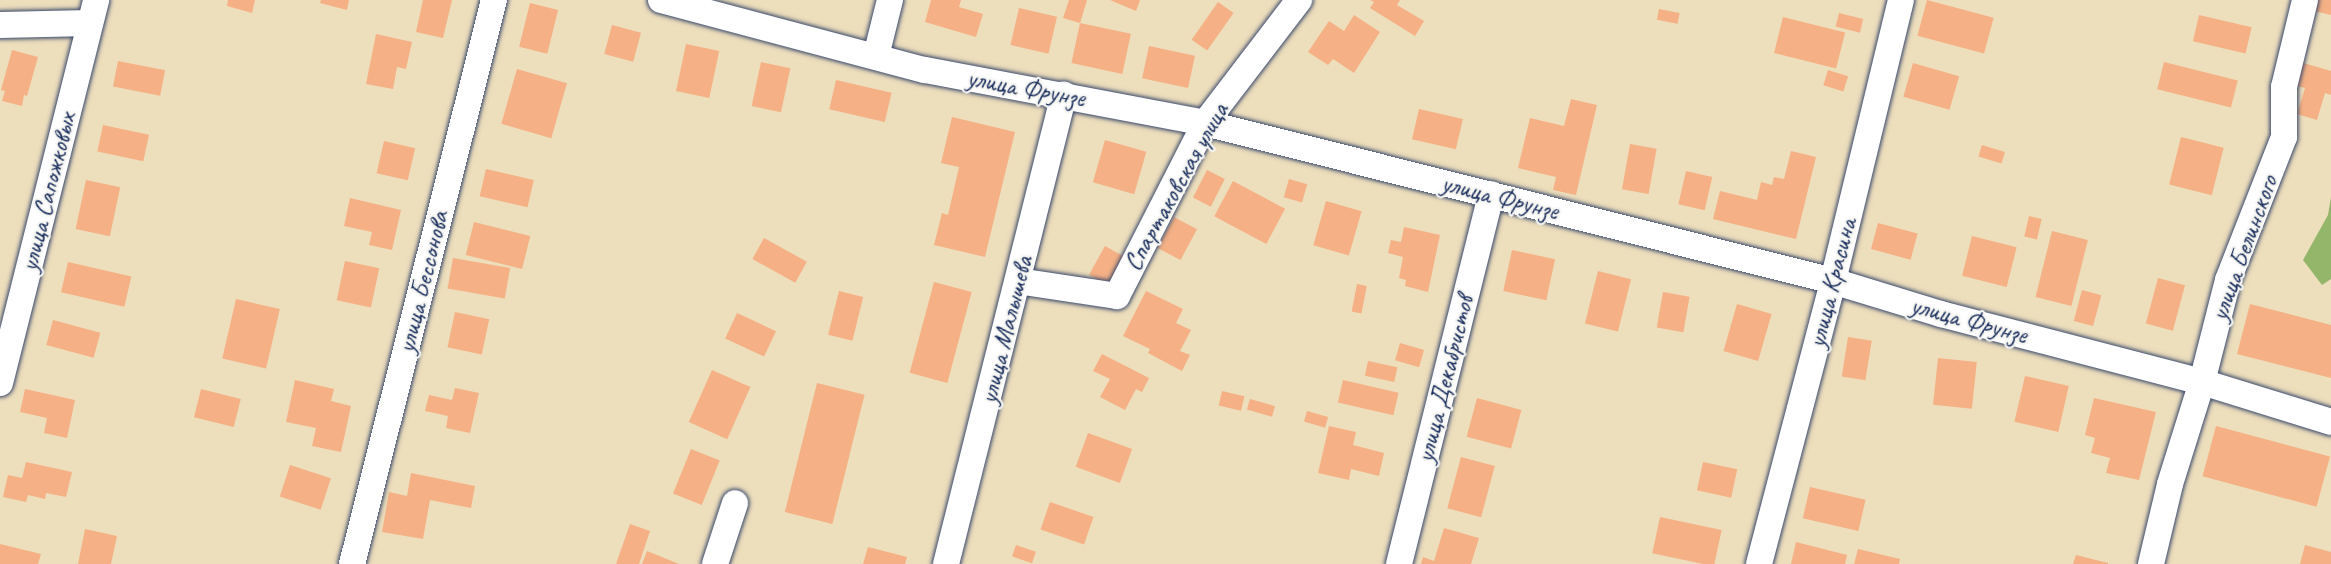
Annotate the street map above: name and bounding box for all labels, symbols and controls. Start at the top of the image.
street label: улица Фрунзе [966,62,1086,114]
street label: Спартаковская улица [1116,96,1236,278]
street label: улица Сапожковых [13,110,83,274]
street label: улица Фрунзе [1439,168,1561,226]
street label: улица Белинского [2203,170,2285,326]
street label: улица Бессонова [390,208,456,356]
street label: улица Красина [1801,215,1863,351]
street label: улица Малышева [973,253,1039,407]
street label: улица Фрунзе [1908,290,2030,350]
street label: улица Декабристов [1409,292,1481,466]

